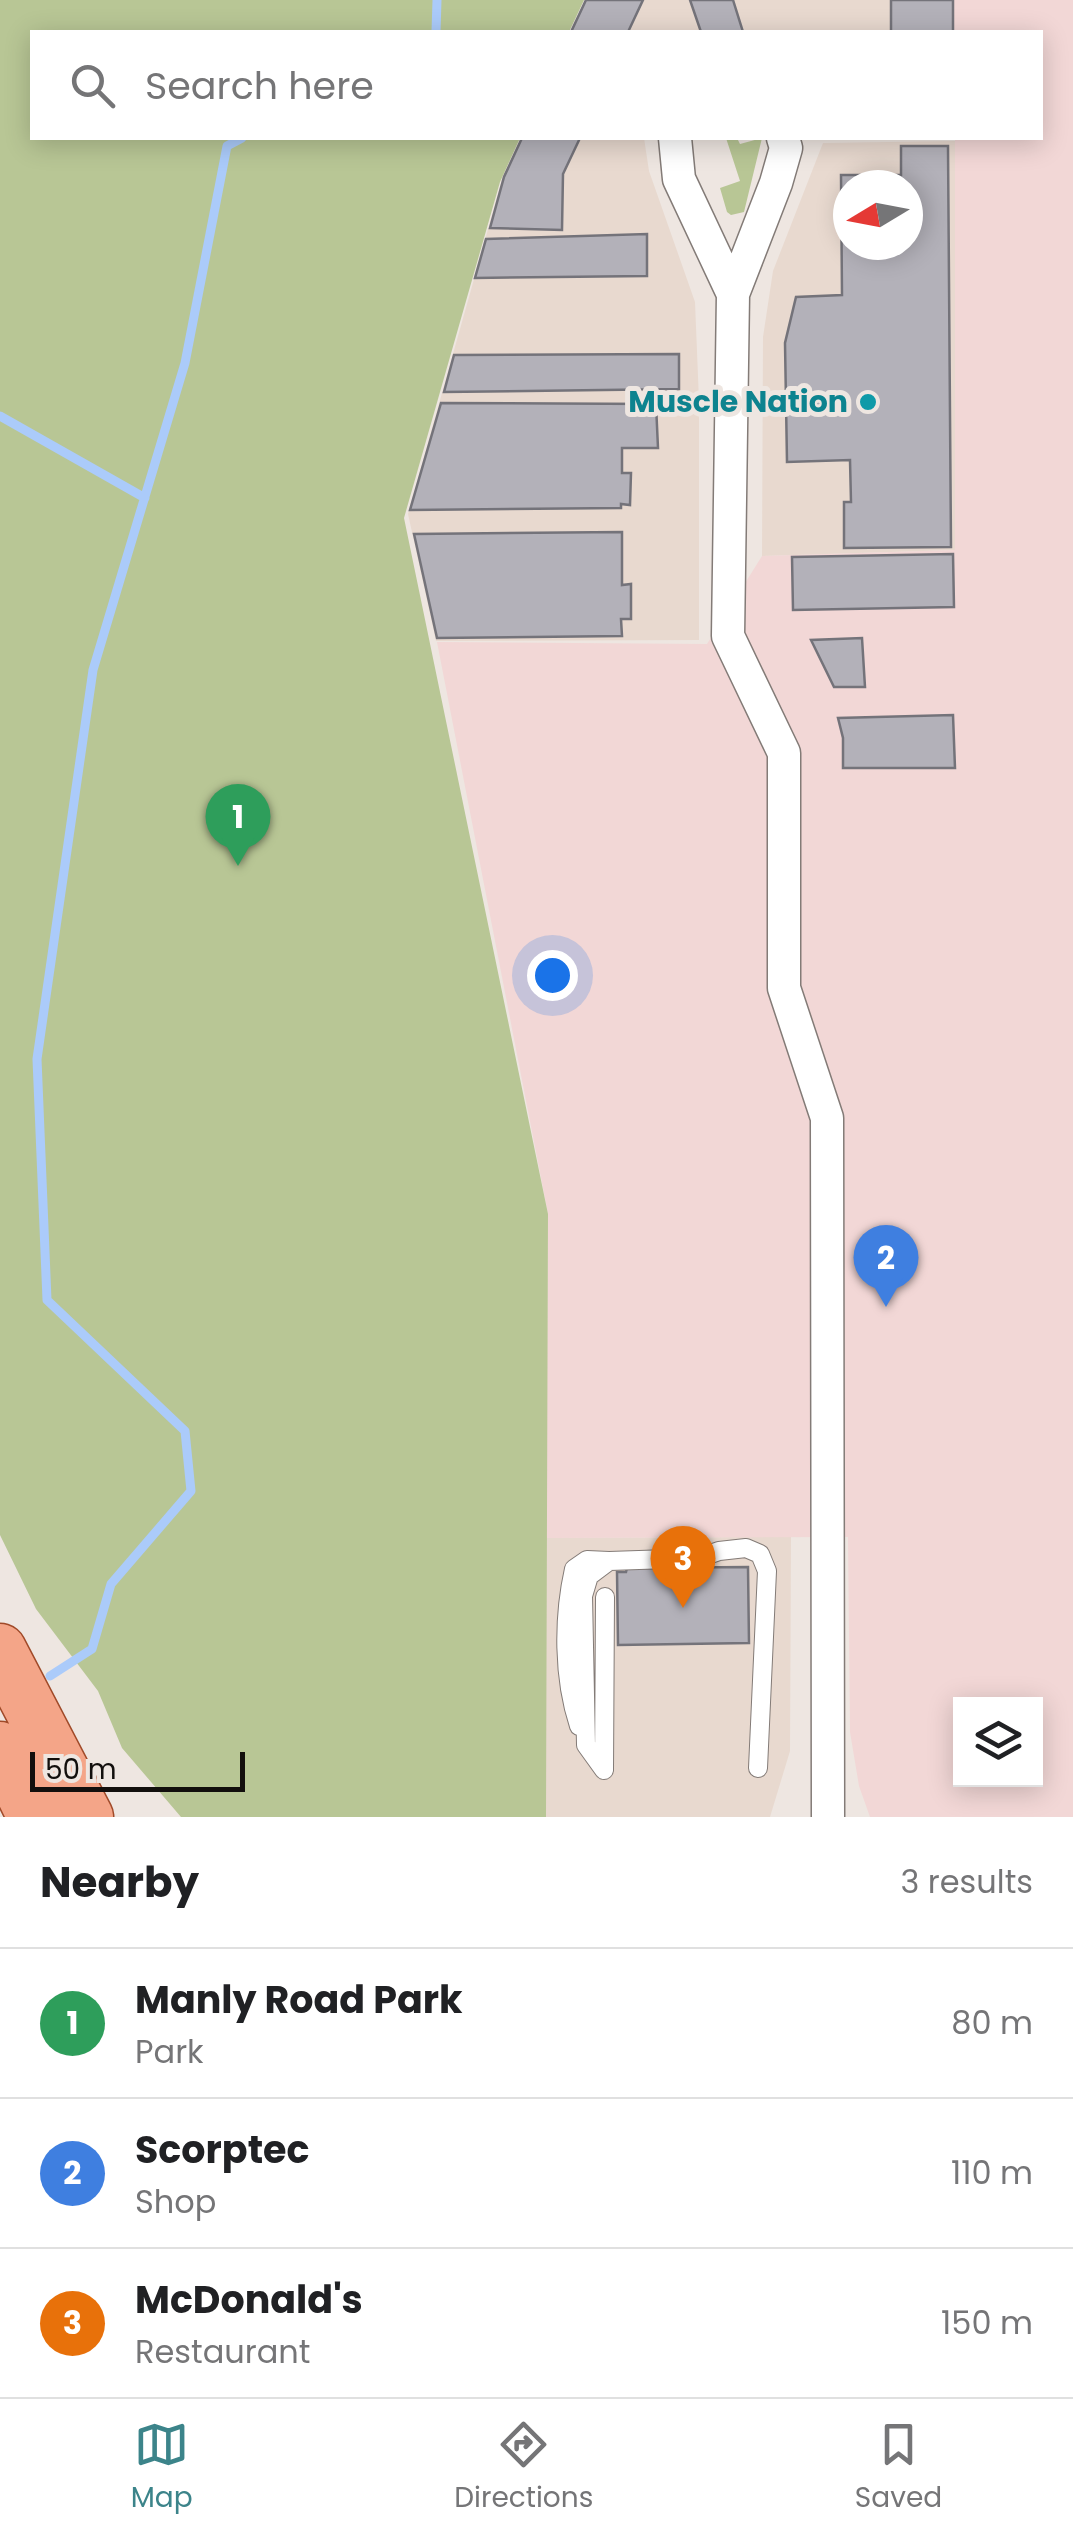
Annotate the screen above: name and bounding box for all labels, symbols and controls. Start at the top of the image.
search box [30,30,1043,140]
icon: search [65,58,120,113]
text: Search here [145,59,374,112]
north arrow [833,170,923,260]
place label: Muscle Nation [628,380,848,423]
marker: Muscle Nation [857,391,879,413]
pin: 1 [206,784,270,866]
your location [527,950,578,1001]
pin: 2 [854,1224,918,1307]
pin: 3 [650,1526,716,1608]
map controls [953,1697,1043,1787]
button: layers [953,1697,1043,1787]
scale bar [30,1747,245,1792]
text: 50 m [45,1750,116,1789]
text: Nearby [40,1853,199,1912]
text: 3 results [900,1859,1033,1904]
text: Manly Road Park [135,1973,463,2026]
text: 1 [66,2000,79,2045]
text: 80 m [951,2000,1033,2045]
text: Park [135,2029,204,2074]
text: Scorptec [135,2123,309,2176]
text: 2 [63,2150,82,2195]
text: 110 m [951,2150,1033,2195]
text: Shop [135,2179,216,2224]
text: McDonald's [135,2273,363,2326]
text: 3 [63,2300,82,2345]
text: 150 m [941,2300,1033,2345]
text: Restaurant [135,2329,310,2374]
tab: Map [131,2417,193,2519]
tab: Directions [454,2417,593,2519]
tab: Saved [855,2417,942,2519]

